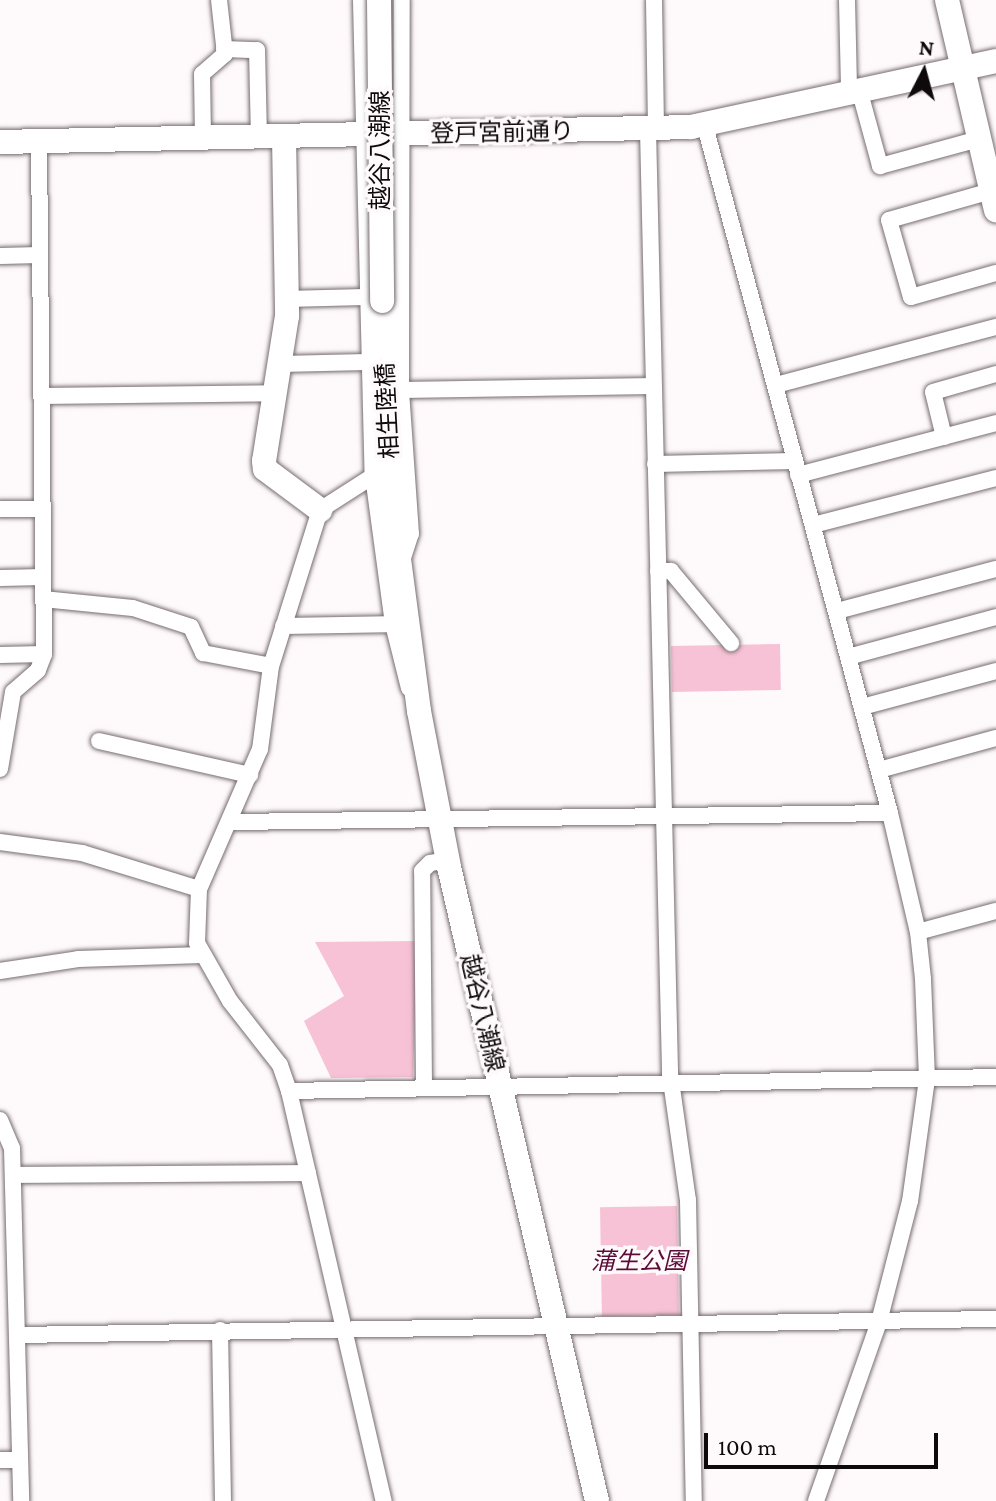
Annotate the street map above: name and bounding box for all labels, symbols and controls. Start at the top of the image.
north arrow [884,32,964,112]
text: N [918,34,935,61]
street label: 越谷八潮線 [366,90,394,210]
street label: 登戸宮前通り [430,116,574,148]
street label: 相生陸橋 [370,362,404,460]
street label: 越谷八潮線 [455,951,511,1075]
park label: 蒲生公園 [591,1247,687,1275]
scale bar [708,1417,942,1467]
text: 100 m [718,1433,777,1460]

